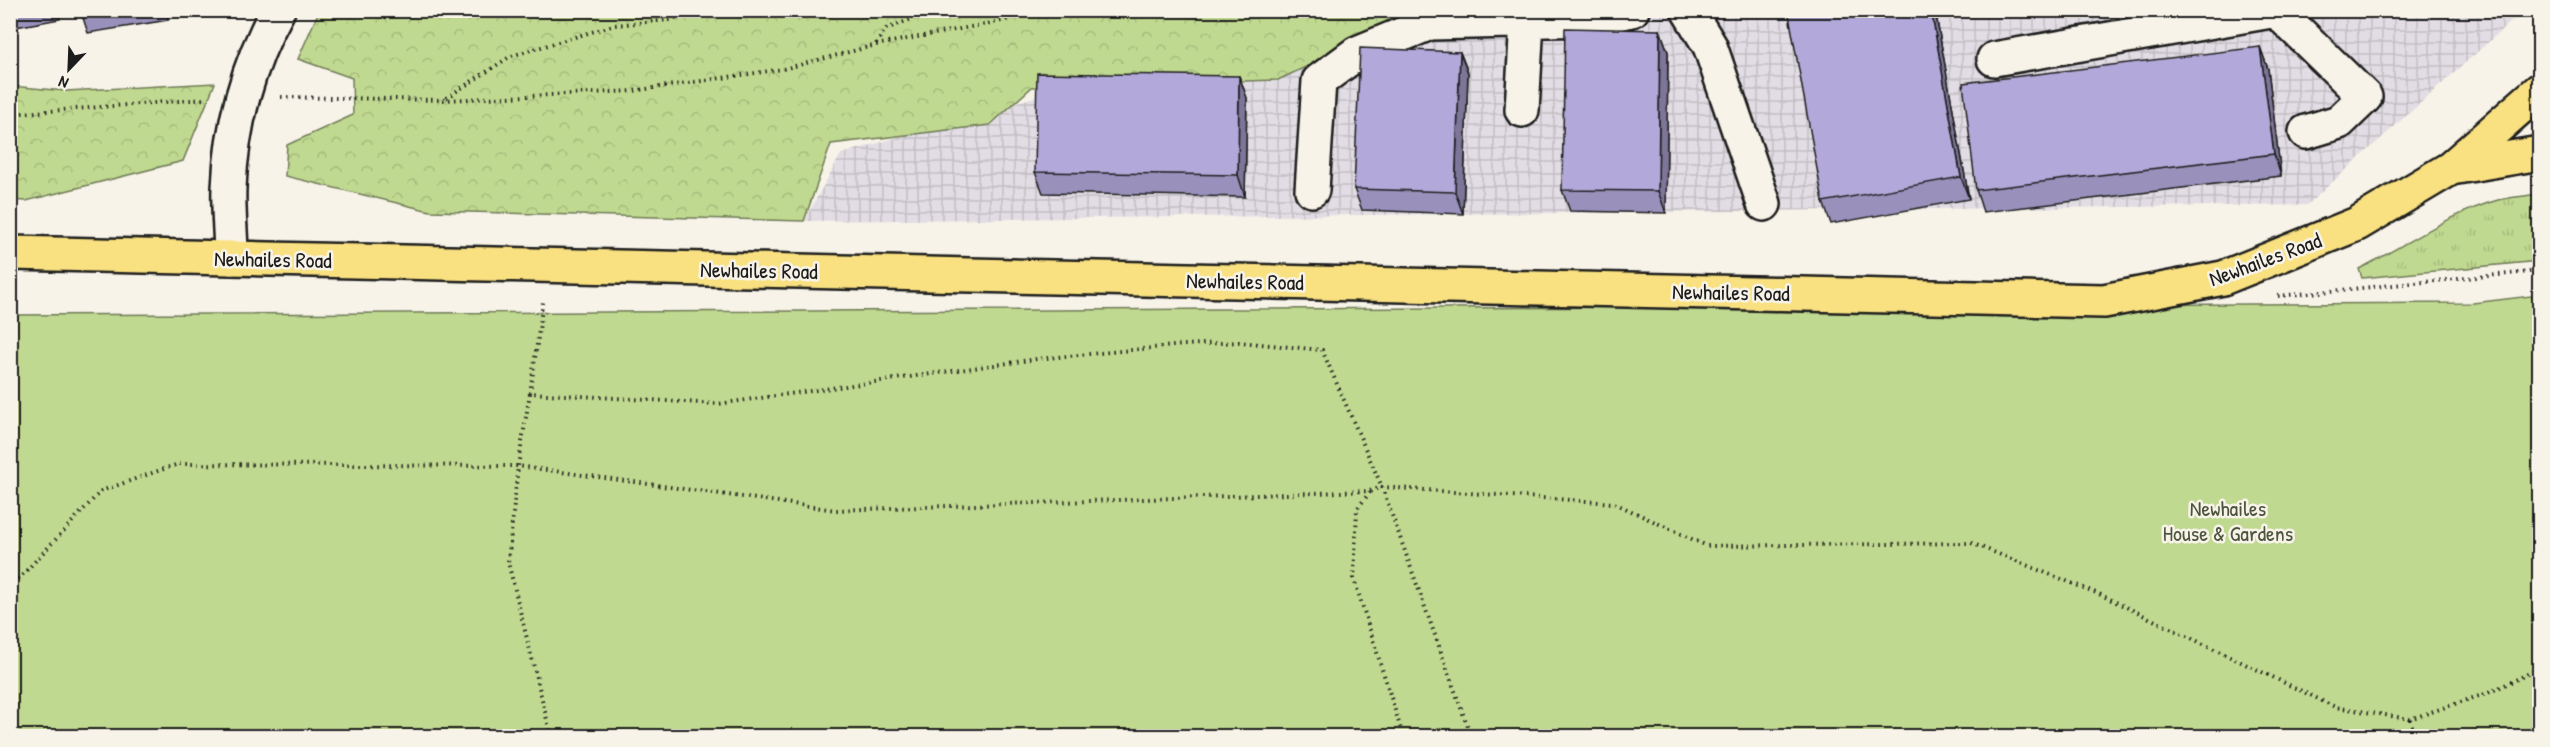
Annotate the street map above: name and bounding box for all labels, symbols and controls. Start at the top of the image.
north arrow [39,39,99,99]
text: N [54,71,71,95]
street label: Newhailes Road [2205,225,2326,293]
street label: Newhailes Road [214,243,332,275]
street label: Newhailes Road [700,254,818,286]
street label: Newhailes Road [1186,265,1304,297]
street label: Newhailes Road [1672,276,1790,308]
park label: Newhailes House & Gardens [2163,493,2293,548]

